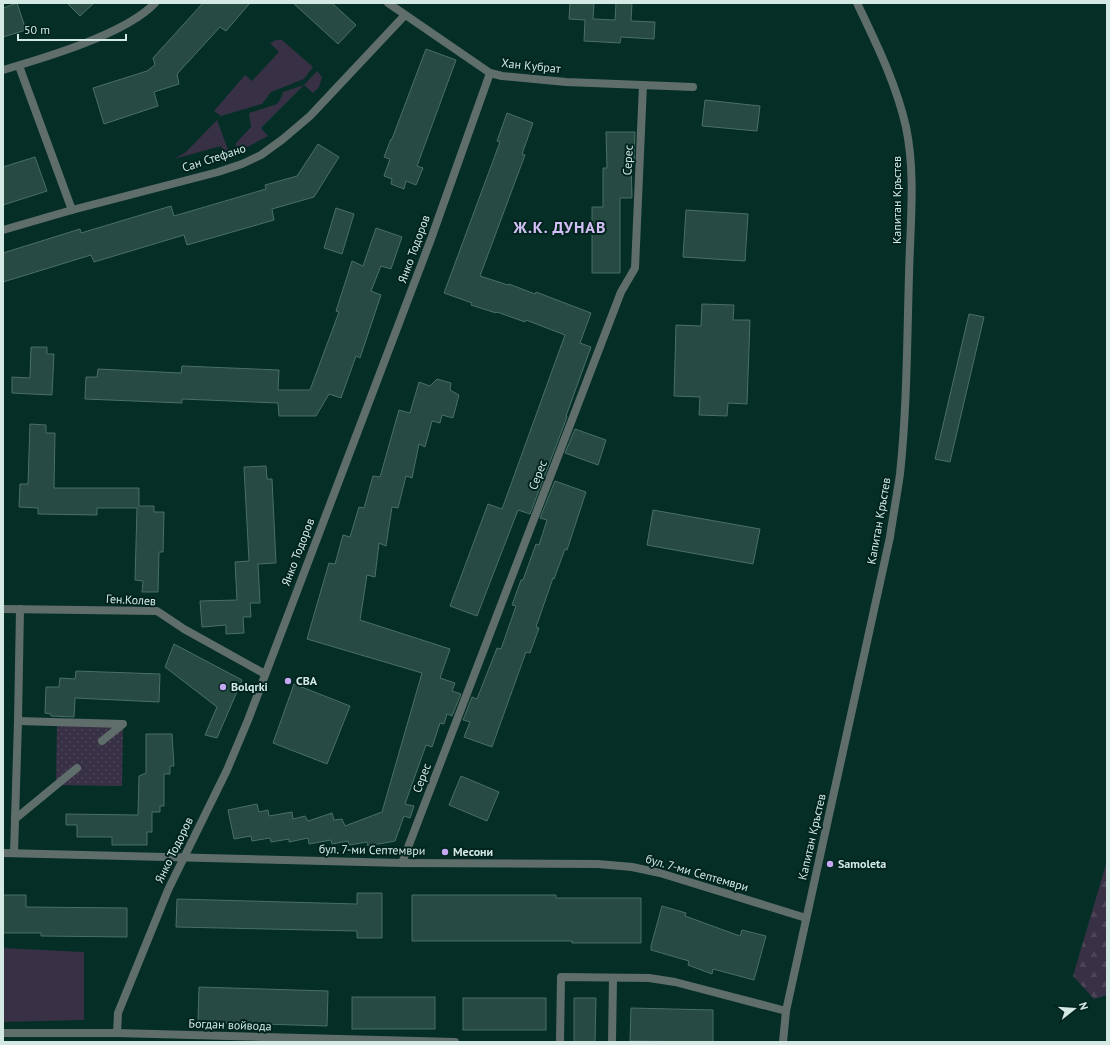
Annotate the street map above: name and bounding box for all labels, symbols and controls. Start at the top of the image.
scale bar [18,16,126,42]
text: 50 m [24,22,50,37]
street label: Хан Кубрат [501,55,562,76]
street label: Сан Стефано [180,140,248,175]
street label: Серес [619,144,636,176]
street label: Капитан Кръстев [889,156,904,244]
street label: Янко Тодоров [394,213,433,285]
district label: Ж.К. ДУНАВ [513,217,607,237]
street label: Серес [525,457,550,492]
street label: Капитан Кръстев [863,476,894,566]
street label: Янко Тодоров [278,516,317,588]
street label: Ген.Колев [106,591,156,608]
place label: CBA [296,673,318,688]
marker: CBA [283,676,293,686]
place label: Bolqrki [231,679,268,694]
marker: Bolqrki [218,682,228,692]
street label: Серес [409,760,434,795]
street label: Капитан Кръстев [794,792,829,881]
street label: Янко Тодоров [151,814,196,885]
street label: бул. 7-ми Септември [319,841,425,858]
place label: Месони [453,844,493,859]
marker: Месони [440,847,450,857]
street label: бул. 7-ми Септември [644,851,750,894]
place label: Samoleta [838,856,886,871]
marker: Samoleta [825,859,835,869]
north arrow [1054,989,1094,1029]
text: N [1076,1001,1091,1012]
street label: Богдан войвода [188,1016,272,1033]

